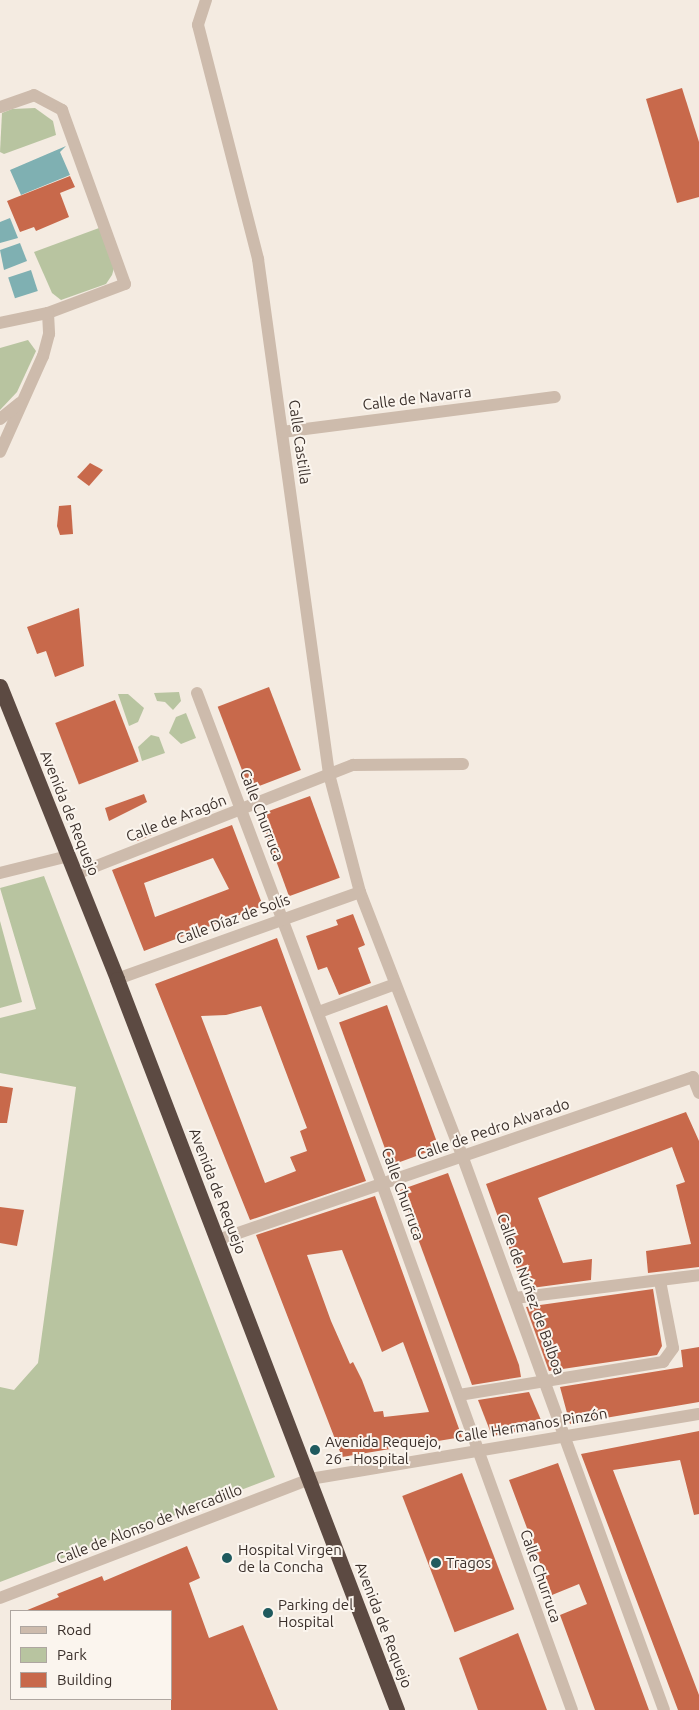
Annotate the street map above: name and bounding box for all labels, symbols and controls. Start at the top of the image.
street label: Calle de Navarra [362,382,472,414]
street label: Calle Castilla [285,399,315,485]
street label: Avenida de Requejo [37,748,103,878]
street label: Calle Churruca [236,766,288,864]
street label: Calle de Aragón [123,791,229,845]
street label: Calle Díaz de Solís [174,890,292,948]
street label: Calle de Pedro Alvarado [414,1094,572,1164]
street label: Avenida de Requejo [186,1126,250,1256]
street label: Calle Churruca [378,1145,428,1243]
street label: Calle de Núñez de Balboa [493,1211,569,1377]
street label: Calle Hermanos Pinzón [453,1404,609,1446]
place label: Avenida Requejo, 26 - Hospital [325,1432,442,1467]
marker: Avenida Requejo, 26 - Hospital [309,1444,321,1456]
street label: Calle de Alonso de Mercadillo [53,1480,245,1568]
street label: Calle Churruca [517,1527,565,1625]
place label: Hospital Virgen de la Concha [238,1540,342,1575]
marker: Hospital Virgen de la Concha [220,1551,234,1565]
place label: Tragos [446,1554,491,1572]
marker: Tragos [430,1557,442,1569]
street label: Avenida de Requejo [352,1560,416,1690]
place label: Parking del Hospital [278,1595,353,1630]
marker: Parking del Hospital [262,1607,274,1619]
legend [10,1610,172,1700]
text: Road [57,1621,92,1638]
text: Park [57,1646,87,1663]
text: Building [57,1671,112,1688]

